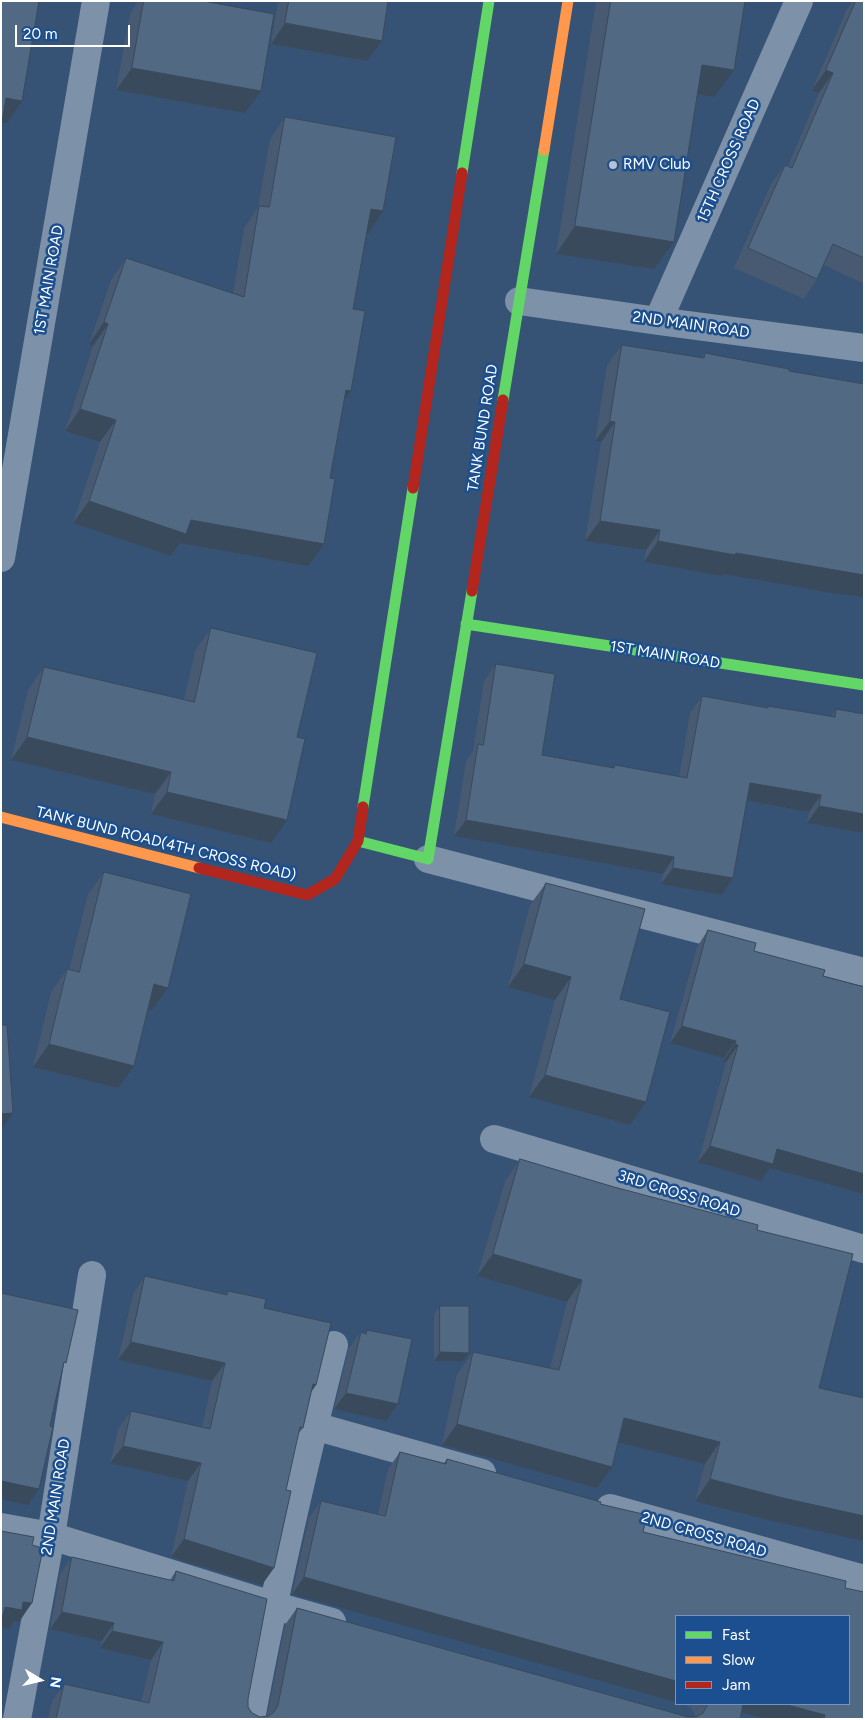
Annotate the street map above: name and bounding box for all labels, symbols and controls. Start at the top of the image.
scale bar [18,15,132,47]
text: 20 m [23,25,57,43]
street label: 15TH CROSS ROAD [694,96,764,226]
place label: RMV Club [623,156,690,174]
marker: RMV Club [607,159,619,171]
street label: 1ST MAIN ROAD [30,224,68,336]
street label: 2ND MAIN ROAD [631,308,751,342]
street label: TANK BUND ROAD [464,363,502,493]
street label: 1ST MAIN ROAD [609,637,721,673]
street label: TANK BUND ROAD(4TH CROSS ROAD) [34,803,298,885]
street label: 3RD CROSS ROAD [616,1167,742,1221]
street label: 2ND MAIN ROAD [38,1437,74,1557]
street label: 2ND CROSS ROAD [639,1509,769,1561]
legend [675,1615,850,1705]
text: Fast [722,1626,750,1644]
text: Slow [722,1651,755,1669]
north arrow [15,1655,65,1705]
text: N [46,1676,65,1689]
text: Jam [722,1676,750,1694]

